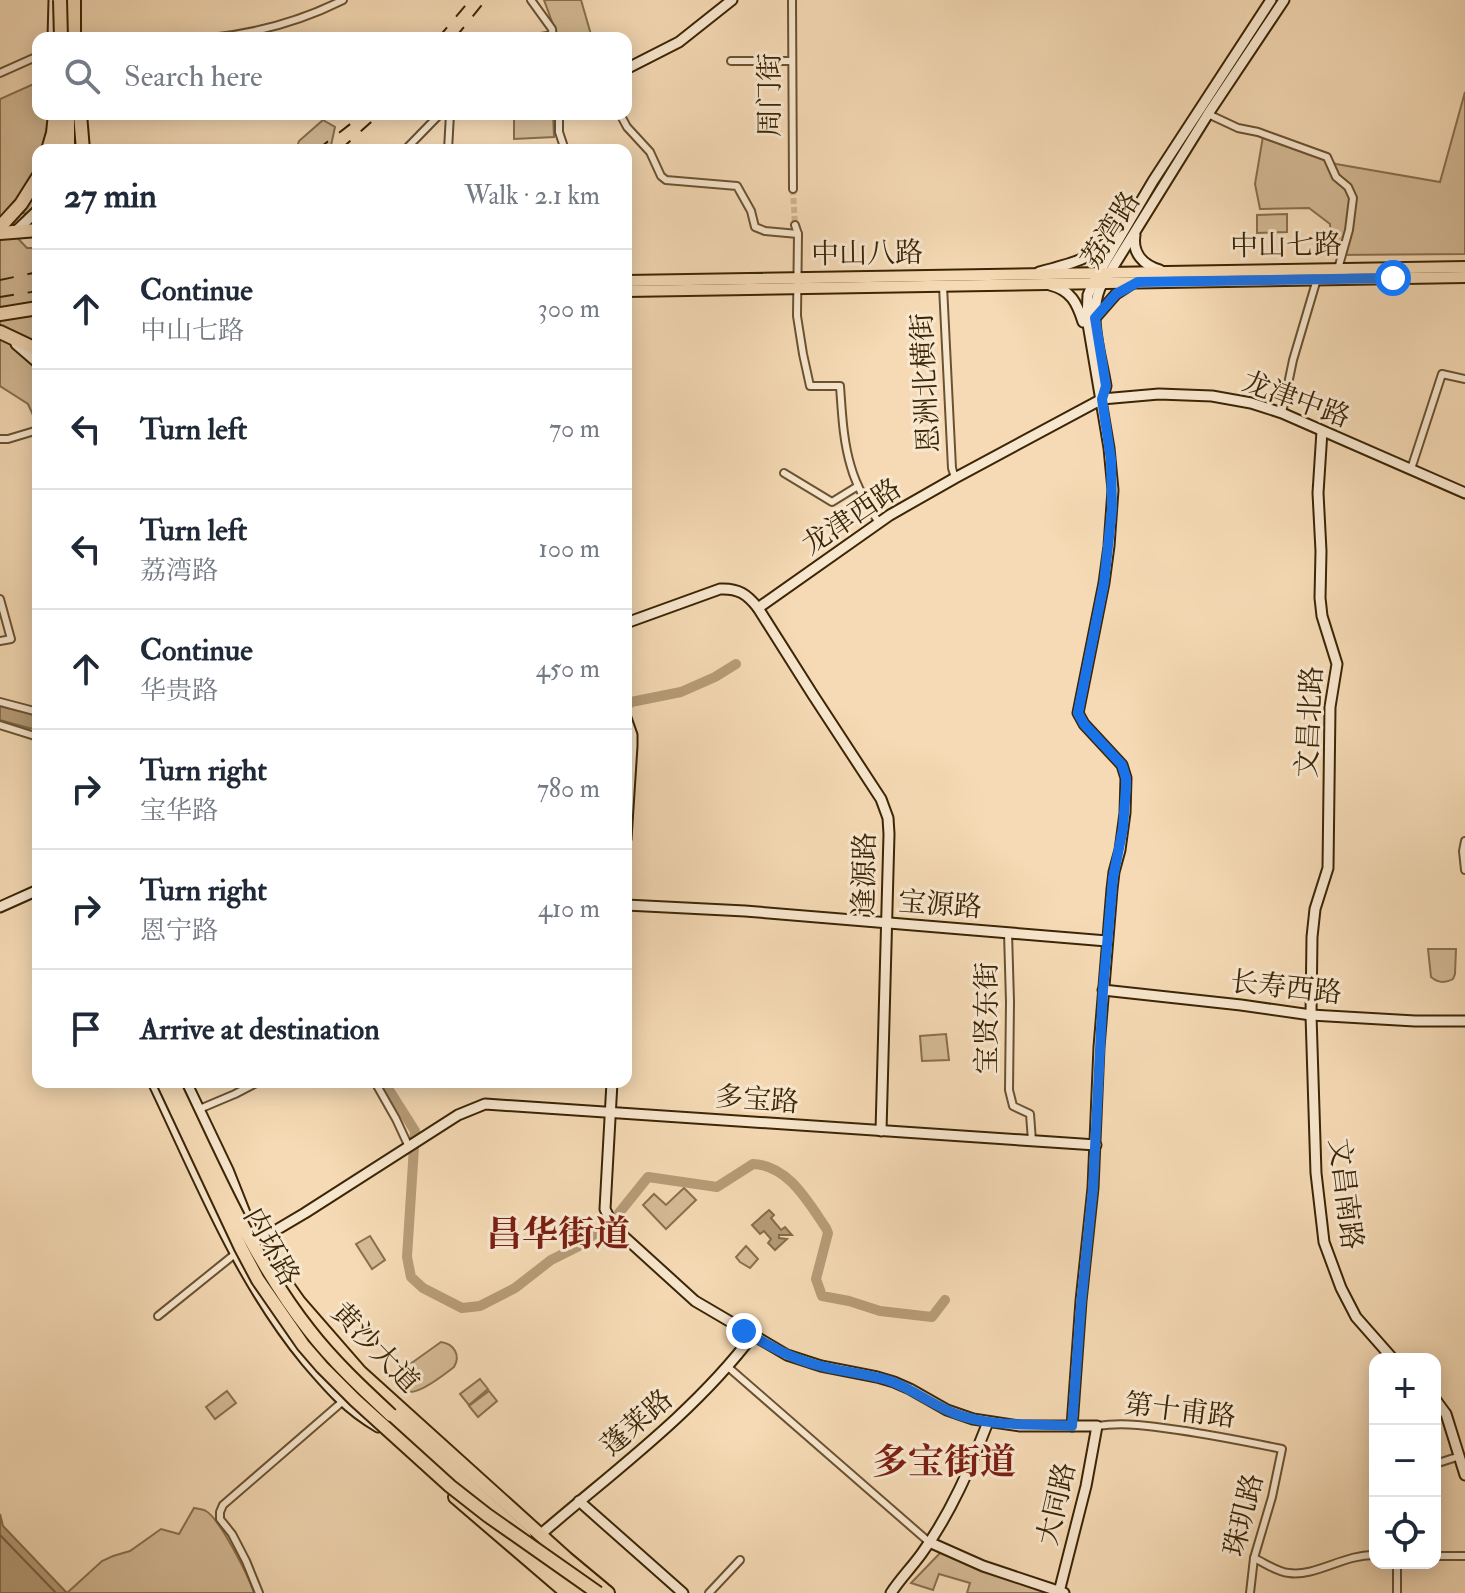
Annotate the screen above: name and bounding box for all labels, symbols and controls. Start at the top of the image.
search box [32,32,632,120]
street label: 周门街 [753,53,788,137]
icon: search [60,54,104,98]
text: Search here [124,58,263,95]
text: 27 min [64,175,157,218]
text: Walk · 2.1 km [464,180,600,212]
street label: 荔湾路 [1074,185,1148,275]
street label: 中山七路 [1230,228,1342,264]
street label: 中山八路 [811,236,923,272]
route start [1375,260,1411,296]
text: Continue [140,272,253,309]
icon: ahead [64,287,108,331]
text: 300 m [538,293,600,325]
street label: 恩洲北横街 [905,312,947,454]
text: 中山七路 [140,315,244,347]
street label: 龙津中路 [1237,364,1355,436]
icon: left [64,407,108,451]
text: Turn left [140,411,247,448]
text: 70 m [549,413,600,445]
street label: 龙津西路 [796,471,908,563]
text: Turn left [140,512,247,549]
icon: left [64,527,108,571]
text: 100 m [539,533,600,565]
text: 荔湾路 [140,555,218,587]
text: Continue [140,632,253,669]
icon: ahead [64,647,108,691]
text: 450 m [536,653,600,685]
street label: 文昌北路 [1290,665,1330,779]
text: 华贵路 [140,675,218,707]
text: Turn right [140,752,267,789]
icon: right [64,767,108,811]
text: 780 m [537,773,600,805]
text: 宝华路 [140,795,218,827]
street label: 逢源路 [847,832,883,916]
text: Turn right [140,872,267,909]
street label: 宝源路 [897,885,983,925]
icon: right [64,887,108,931]
text: 410 m [538,893,600,925]
text: 恩宁路 [140,915,218,947]
street label: 宝贤东街 [970,962,1005,1074]
street label: 长寿西路 [1228,965,1344,1011]
icon: arrive [64,1007,108,1051]
text: Arrive at destination [140,1011,380,1048]
street label: 多宝路 [714,1080,800,1120]
street label: 文昌南路 [1321,1136,1369,1252]
street label: 内环路 [235,1202,307,1292]
district label: 昌华街道 [486,1212,630,1257]
street label: 黄沙大道 [324,1296,426,1400]
route end [726,1313,762,1349]
map controls [1369,1353,1441,1569]
button: + [1369,1353,1441,1425]
street label: 蓬莱路 [594,1382,680,1464]
street label: 第十甫路 [1122,1387,1238,1435]
button: − [1369,1425,1441,1497]
district label: 多宝街道 [872,1440,1016,1485]
street label: 大同路 [1030,1459,1084,1549]
street label: 珠玑路 [1217,1470,1271,1560]
button: locate [1369,1497,1441,1569]

